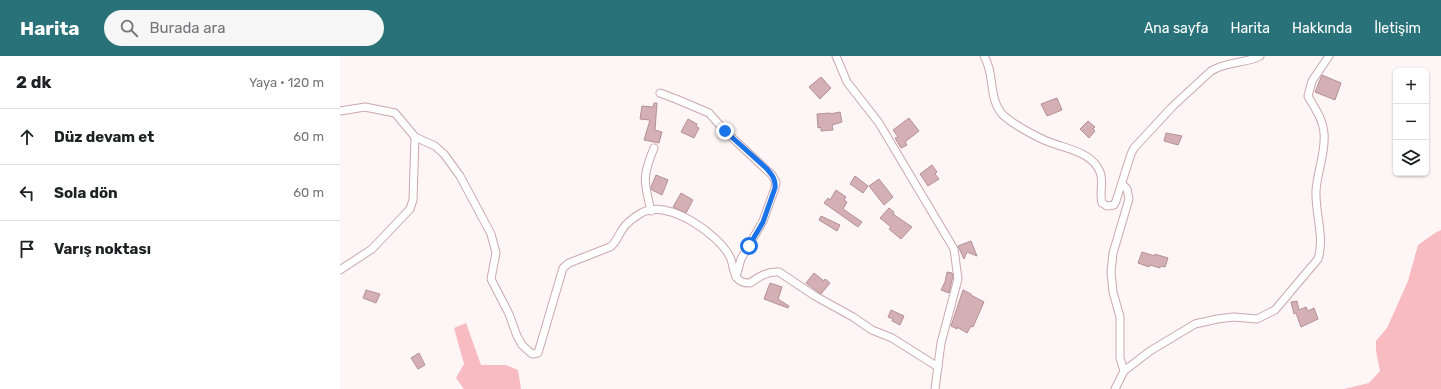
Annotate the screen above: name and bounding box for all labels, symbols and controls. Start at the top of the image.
search box [104,10,384,46]
text: Harita [20,17,80,40]
icon: search [118,17,140,39]
text: Burada ara [150,19,225,37]
text: Ana sayfa [1144,20,1208,37]
text: Harita [1230,20,1270,37]
text: Hakkında [1292,20,1352,37]
text: İletişim [1374,20,1421,37]
map controls [1393,68,1429,176]
button: + [1393,68,1429,104]
text: 2 dk [16,72,51,92]
text: Yaya · 120 m [249,75,324,90]
button: − [1393,104,1429,140]
route end [716,122,734,140]
icon: ahead [16,126,38,148]
text: Düz devam et [54,128,154,146]
text: 60 m [293,129,324,144]
button: layers [1393,140,1429,176]
icon: left [16,182,38,204]
text: Sola dön [54,184,118,202]
text: 60 m [293,185,324,200]
route start [740,237,758,255]
icon: arrive [16,238,38,260]
text: Varış noktası [54,240,151,258]

